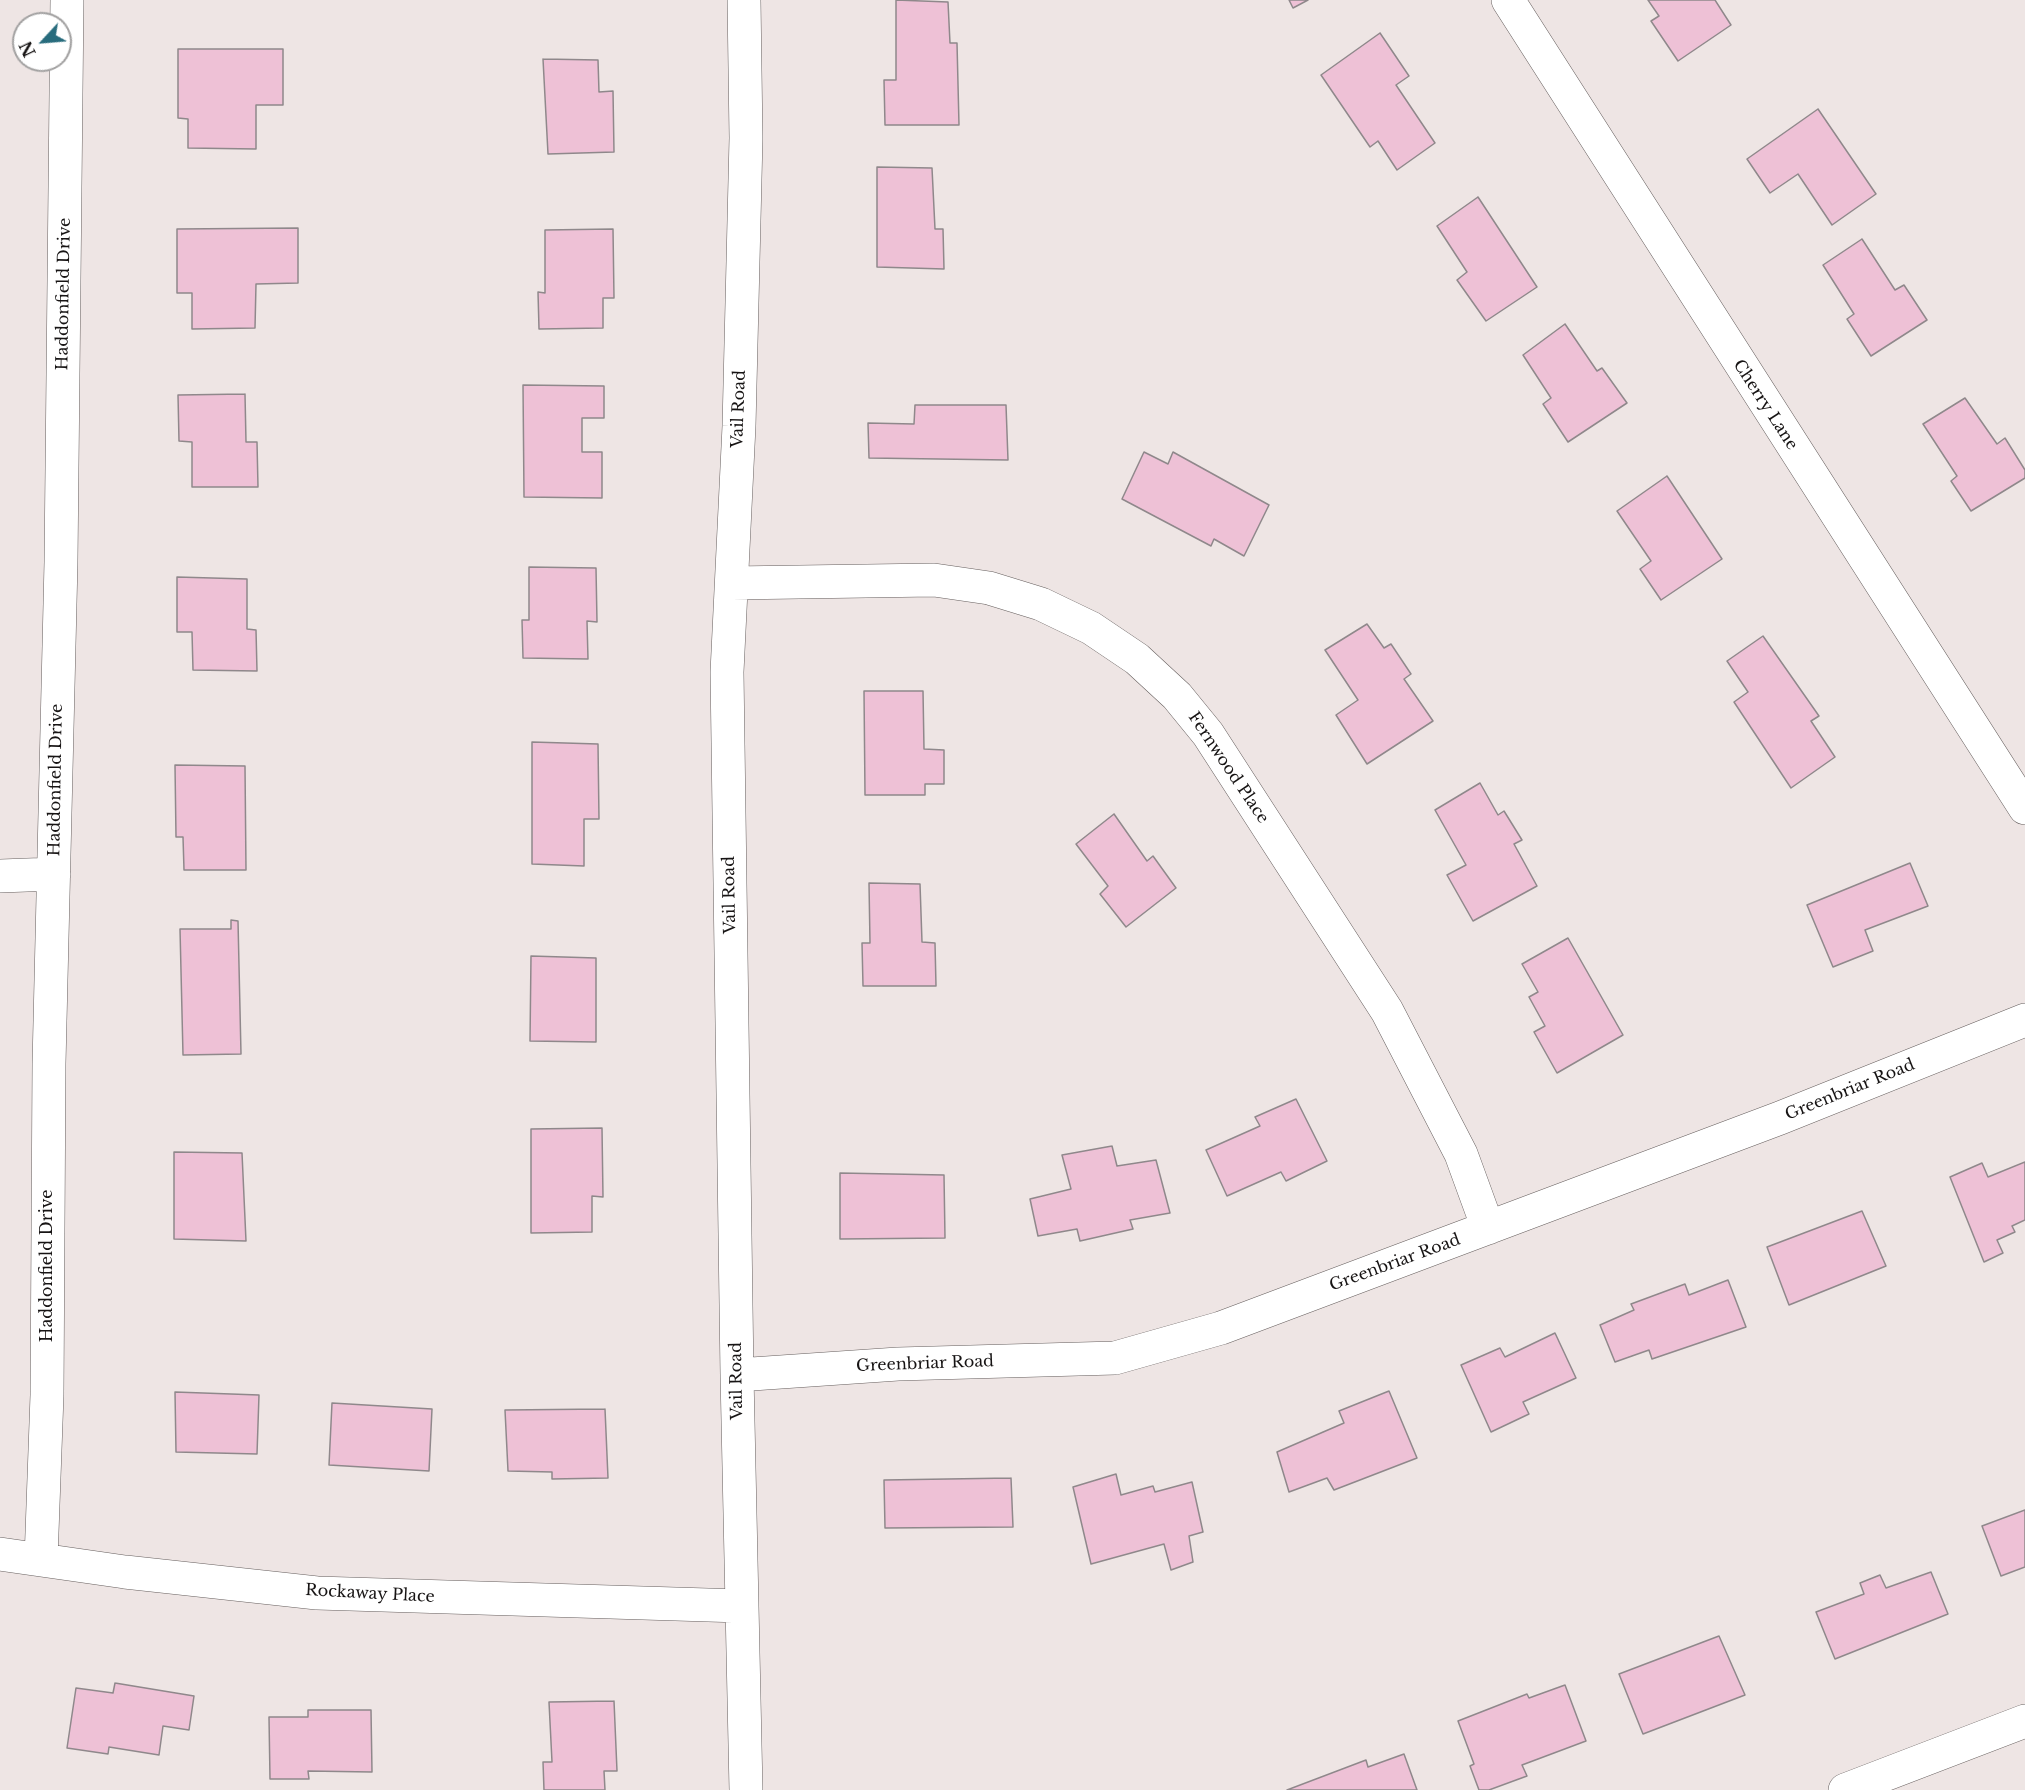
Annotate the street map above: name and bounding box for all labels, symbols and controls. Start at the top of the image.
north arrow [12,12,72,72]
text: N [15,38,40,60]
street label: Haddonfield Drive [53,218,75,370]
street label: Cherry Lane [1729,356,1801,454]
street label: Vail Road [728,370,750,448]
street label: Haddonfield Drive [45,704,67,856]
street label: Fernwood Place [1184,709,1272,827]
street label: Vail Road [720,856,740,934]
street label: Greenbriar Road [1782,1055,1918,1125]
street label: Haddonfield Drive [37,1190,57,1342]
street label: Greenbriar Road [1327,1230,1463,1296]
street label: Vail Road [727,1342,747,1420]
street label: Greenbriar Road [856,1352,994,1376]
street label: Rockaway Place [305,1581,435,1607]

